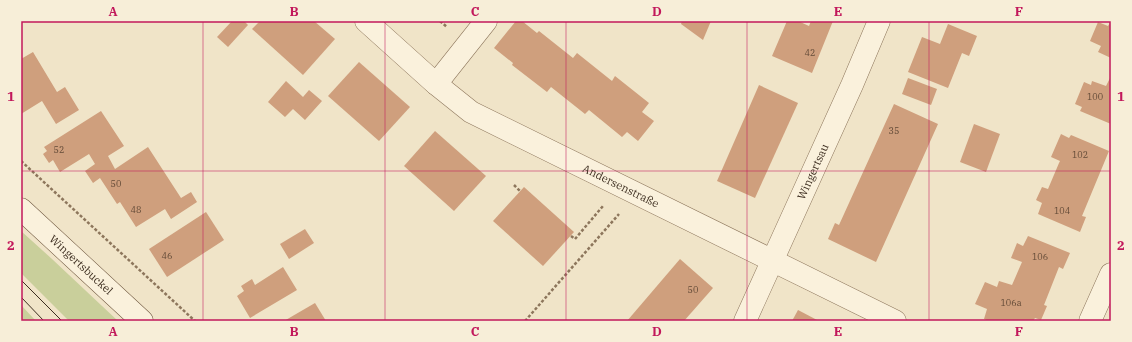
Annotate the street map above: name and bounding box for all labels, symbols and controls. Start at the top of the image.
text: A [108,3,118,20]
text: B [289,3,299,20]
text: C [471,3,480,20]
text: D [652,3,662,20]
text: E [834,3,842,20]
text: F [1015,3,1023,20]
house number: 42 [805,47,815,58]
text: 1 [7,88,15,105]
text: 1 [1117,88,1125,105]
house number: 100 [1087,91,1103,102]
house number: 35 [889,125,899,136]
street label: Wingertsau [794,141,832,202]
house number: 52 [54,144,64,155]
house number: 102 [1072,149,1088,160]
street label: Andersenstraße [580,161,661,211]
house number: 50 [111,178,121,189]
house number: 48 [131,204,141,215]
house number: 104 [1054,205,1070,216]
street label: Wingertsbuckel [46,232,116,298]
text: 2 [7,237,15,254]
text: 2 [1117,237,1125,254]
house number: 46 [162,250,172,261]
house number: 106 [1032,251,1048,262]
house number: 50 [688,284,698,295]
house number: 106a [1000,297,1022,308]
text: A [108,323,118,340]
text: B [289,323,299,340]
text: C [471,323,480,340]
text: D [652,323,662,340]
text: E [834,323,842,340]
text: F [1015,323,1023,340]

